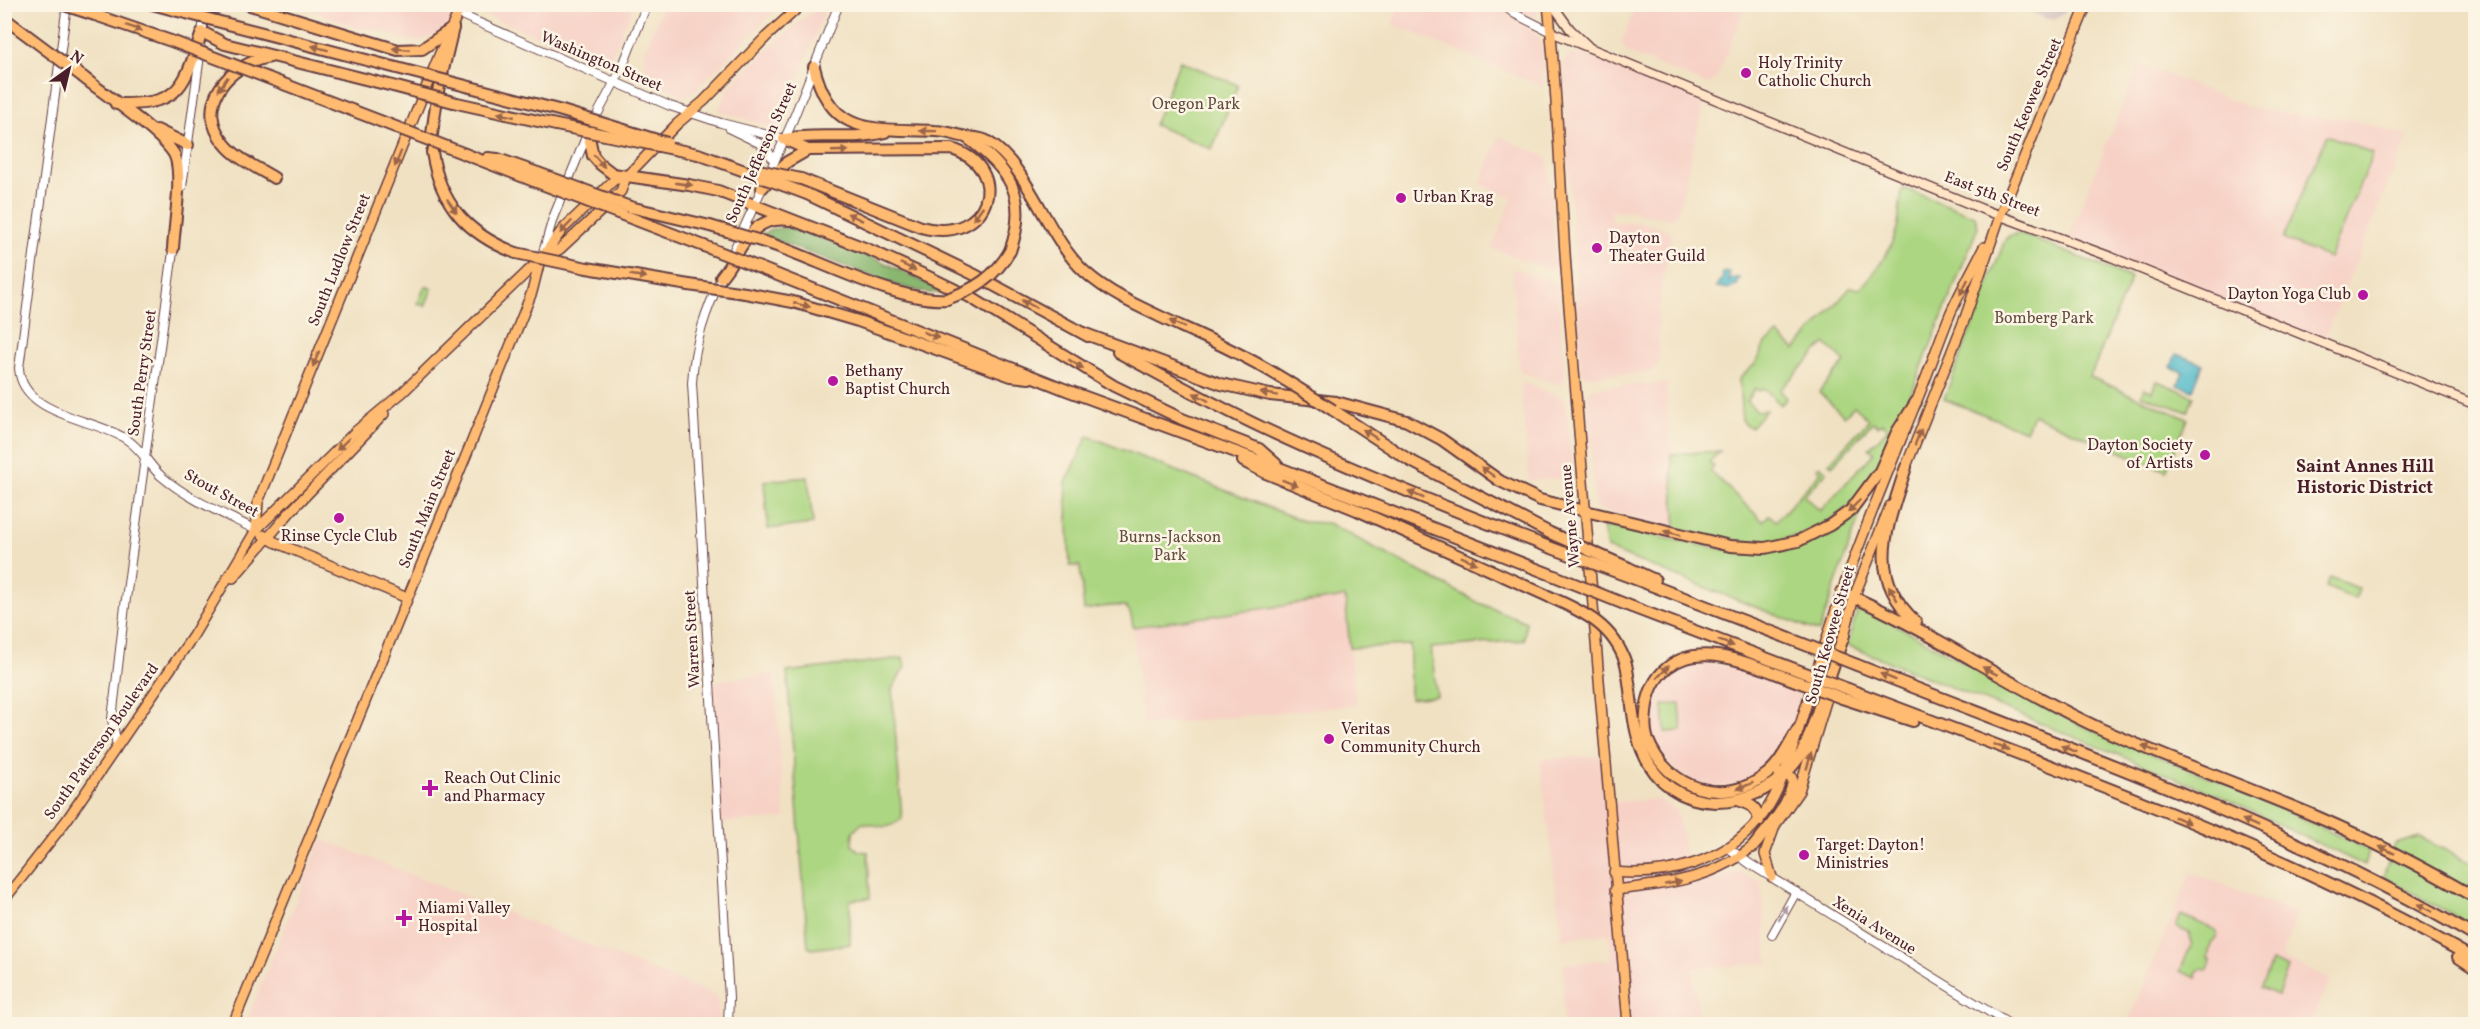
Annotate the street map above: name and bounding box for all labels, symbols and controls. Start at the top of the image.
one-way arrow [126,24,144,34]
street label: Washington Street [537,26,666,98]
street label: South Keowee Street [1992,34,2068,175]
north arrow [39,39,99,99]
one-way arrow [311,43,329,52]
one-way arrow [392,44,411,54]
text: N [65,46,88,71]
place label: Holy Trinity Catholic Church [1758,53,1872,93]
marker: Holy Trinity Catholic Church [1739,66,1753,80]
one-way arrow [218,75,229,92]
street label: South Jefferson Street [721,78,803,227]
park label: Oregon Park [1152,94,1240,116]
one-way arrow [497,109,515,119]
one-way arrow [918,126,937,136]
one-way arrow [831,146,850,155]
one-way arrow [392,150,402,168]
one-way arrow [592,153,605,168]
street label: East 5th Street [1941,167,2044,224]
one-way arrow [675,180,694,189]
place label: Urban Krag [1413,187,1494,209]
street label: South Ludlow Street [303,190,377,330]
marker: Urban Krag [1394,191,1408,205]
one-way arrow [446,198,458,214]
one-way arrow [973,205,985,220]
one-way arrow [846,212,863,221]
one-way arrow [559,219,573,234]
place label: Dayton Theater Guild [1609,228,1705,268]
marker: Dayton Theater Guild [1590,241,1604,255]
one-way arrow [899,262,916,271]
one-way arrow [629,272,648,281]
one-way arrow [1959,278,1969,295]
place label: Dayton Yoga Club [2227,284,2351,306]
marker: Dayton Yoga Club [2356,288,2370,302]
one-way arrow [1020,299,1037,309]
one-way arrow [793,300,812,310]
street label: South Perry Street [123,308,163,438]
park label: Bomberg Park [1994,308,2094,330]
one-way arrow [1169,320,1186,329]
one-way arrow [923,330,941,340]
one-way arrow [311,350,320,368]
one-way arrow [1068,359,1084,370]
place label: Bethany Baptist Church [845,361,950,401]
marker: Bethany Baptist Church [826,374,840,388]
one-way arrow [1260,390,1279,399]
one-way arrow [1192,392,1209,401]
one-way arrow [1913,428,1923,446]
one-way arrow [1362,429,1378,440]
place label: Dayton Society of Artists [2087,435,2193,475]
one-way arrow [336,437,351,451]
street label: South Main Street [394,446,462,572]
marker: Dayton Society of Artists [2198,448,2212,462]
district label: Saint Annes Hill Historic District [2296,455,2434,501]
street label: Wayne Avenue [1556,463,1586,569]
street label: Stout Street [180,464,263,524]
one-way arrow [1481,466,1497,478]
one-way arrow [1281,479,1299,488]
one-way arrow [1407,490,1425,499]
one-way arrow [1847,498,1861,513]
marker: Rinse Cycle Club [332,511,346,525]
place label: Rinse Cycle Club [281,526,398,548]
park label: Burns-Jackson Park [1119,527,1221,567]
one-way arrow [1663,528,1681,537]
one-way arrow [1460,556,1478,566]
street label: South Keowee Street [1801,563,1861,707]
one-way arrow [1888,585,1899,601]
street label: Warren Street [679,589,707,689]
one-way arrow [1717,638,1735,648]
street label: South Patterson Boulevard [39,659,165,825]
one-way arrow [1656,665,1671,679]
one-way arrow [1982,666,1999,676]
one-way arrow [1879,672,1897,681]
place label: Veritas Community Church [1341,719,1481,759]
marker: Veritas Community Church [1322,732,1336,746]
one-way arrow [1993,743,2011,753]
one-way arrow [2141,743,2159,753]
one-way arrow [2060,744,2078,753]
one-way arrow [1805,752,1814,770]
place label: Reach Out Clinic and Pharmacy [444,768,561,808]
marker: Reach Out Clinic and Pharmacy [421,779,439,797]
one-way arrow [1736,781,1754,791]
one-way arrow [2174,815,2192,825]
one-way arrow [2241,818,2258,827]
place label: Target: Dayton! Ministries [1816,835,1925,875]
one-way arrow [2379,846,2396,855]
marker: Target: Dayton! Ministries [1797,848,1811,862]
one-way arrow [1664,878,1683,887]
street label: Xenia Avenue [1828,891,1920,961]
place label: Miami Valley Hospital [418,898,511,938]
one-way arrow [2416,903,2433,913]
one-way arrow [1777,905,1788,921]
marker: Miami Valley Hospital [395,909,413,927]

